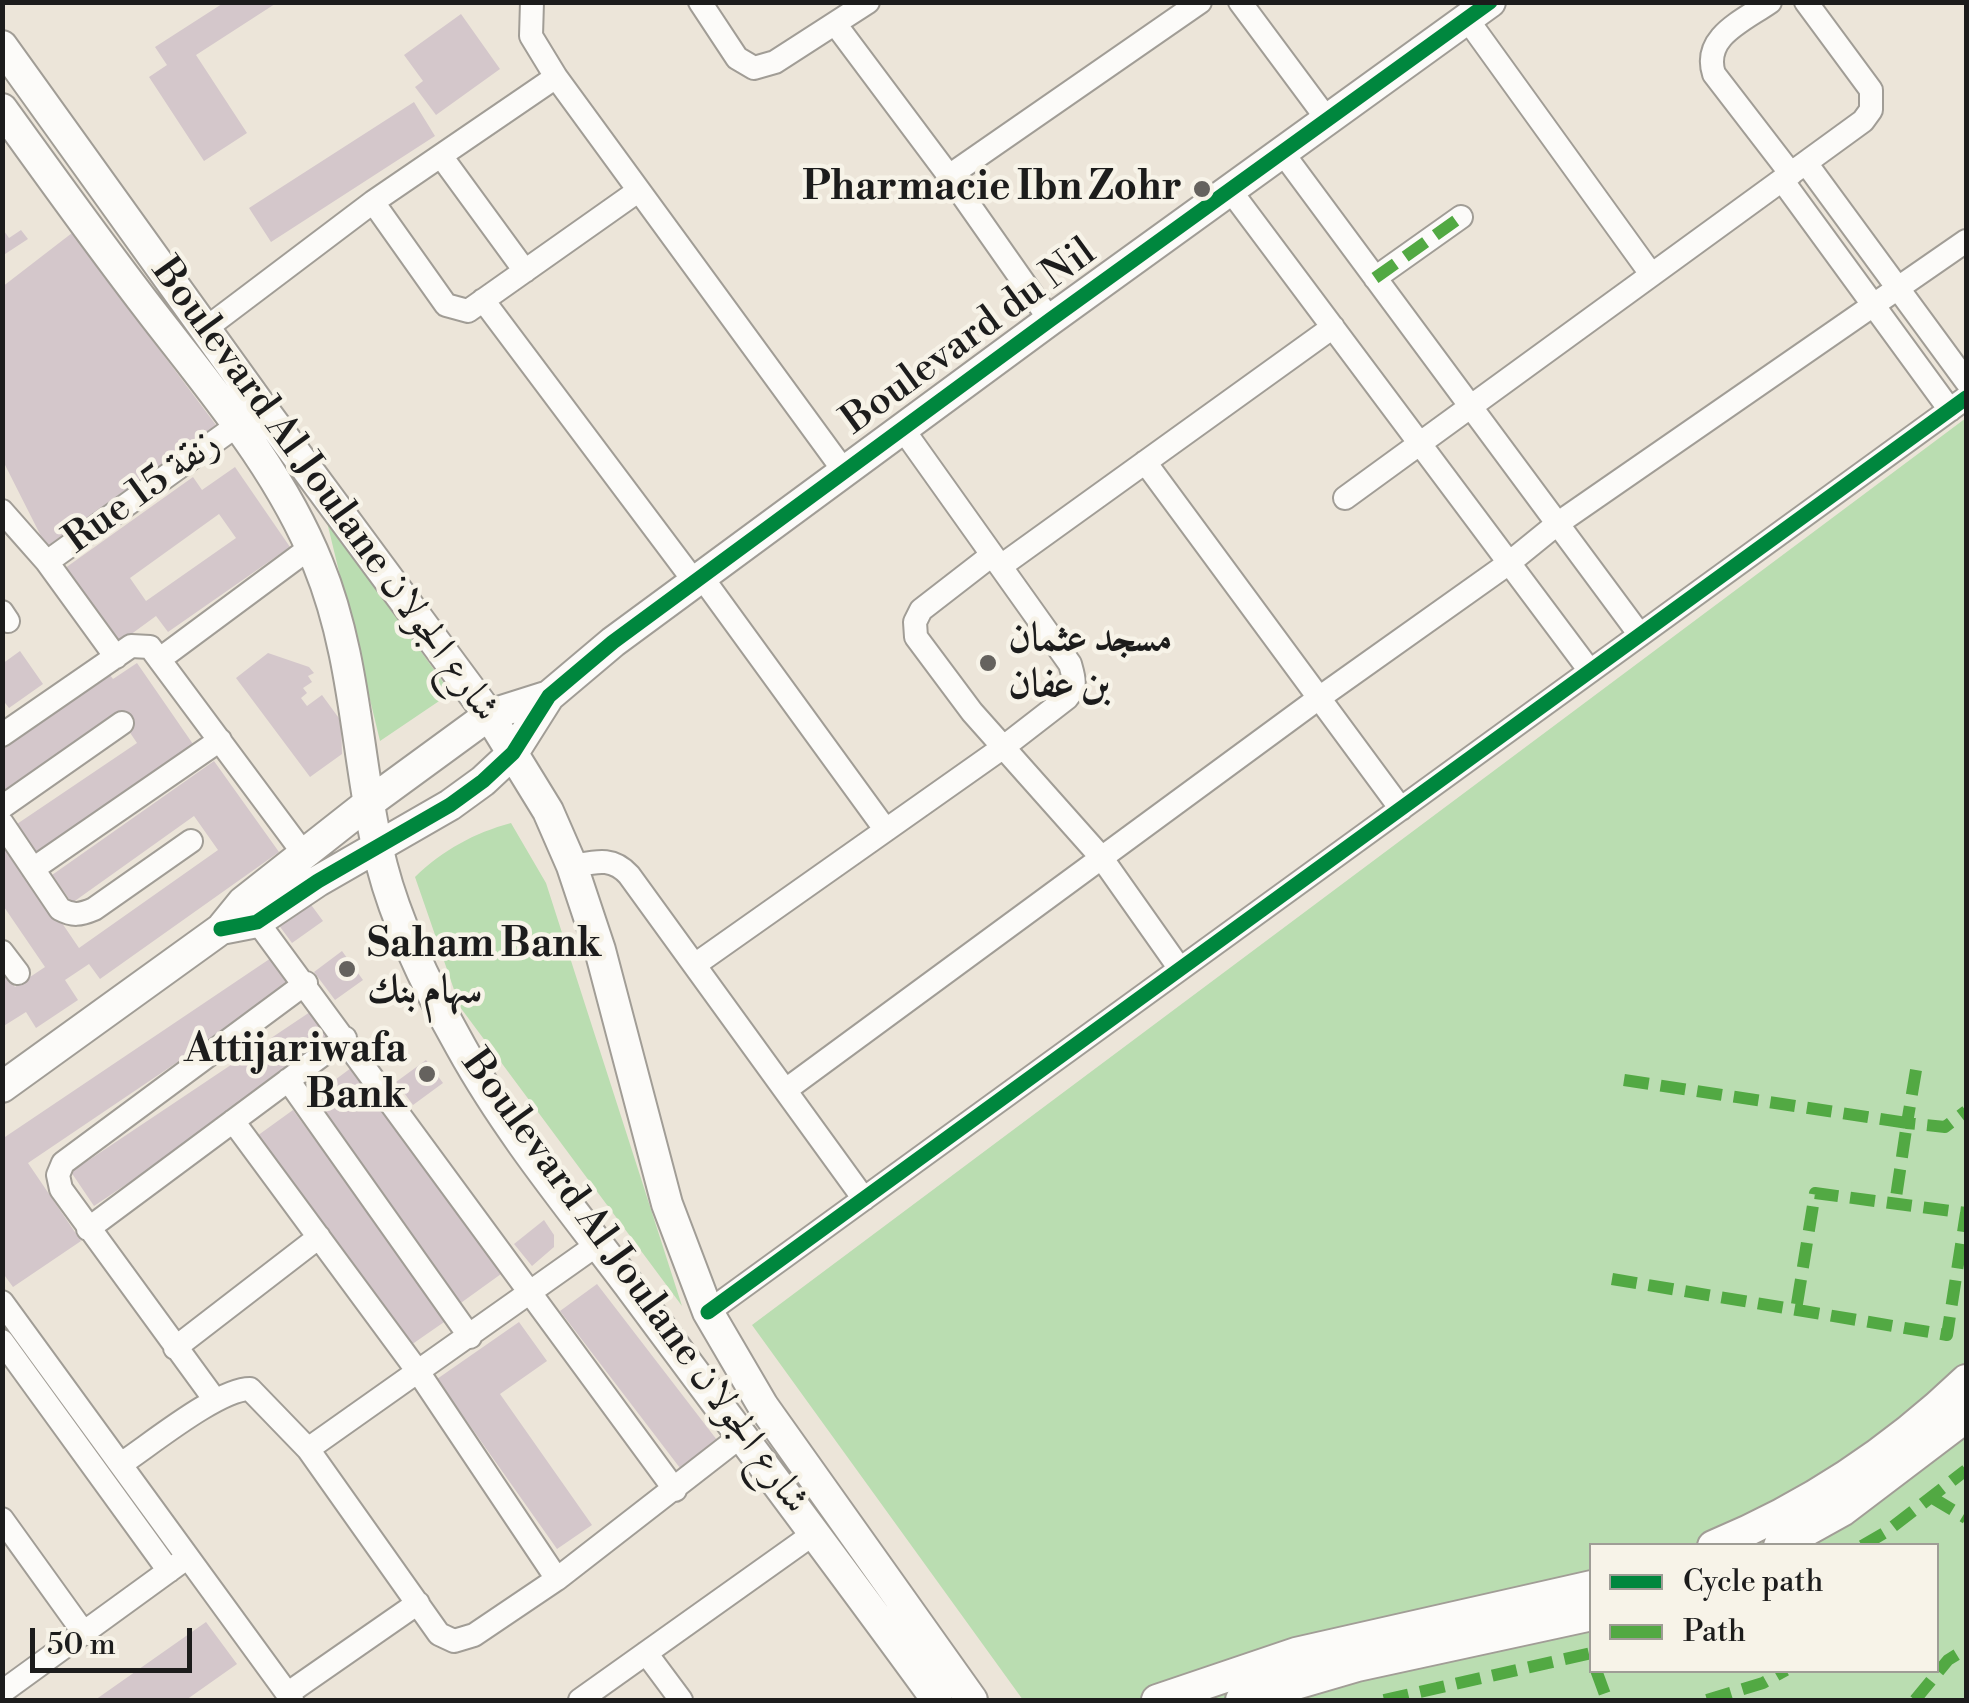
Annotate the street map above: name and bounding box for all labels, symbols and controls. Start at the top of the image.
place label: Pharmacie Ibn Zohr [802,165,1182,213]
marker: Pharmacie Ibn Zohr [1191,178,1213,200]
street label: Boulevard du Nil [834,230,1106,446]
street label: Boulevard Al Joulane شارع الجولان [140,250,508,732]
street label: Rue 15 زنقة [56,421,230,565]
place label: مسجد عثمان بن عفان [1008,616,1172,710]
marker: مسجد عثمان بن عفان [977,652,999,674]
place label: Saham Bank سهام بنك [367,922,602,1016]
marker: Saham Bank سهام بنك [336,958,358,980]
place label: Attijariwafa Bank [184,1027,407,1121]
street label: Boulevard Al Joulane شارع الجولان [450,1042,818,1524]
marker: Attijariwafa Bank [416,1063,438,1085]
legend [1589,1543,1939,1673]
text: Cycle path [1683,1563,1823,1601]
scale bar [35,1608,198,1670]
text: Path [1683,1613,1746,1651]
text: 50 m [47,1626,116,1664]

